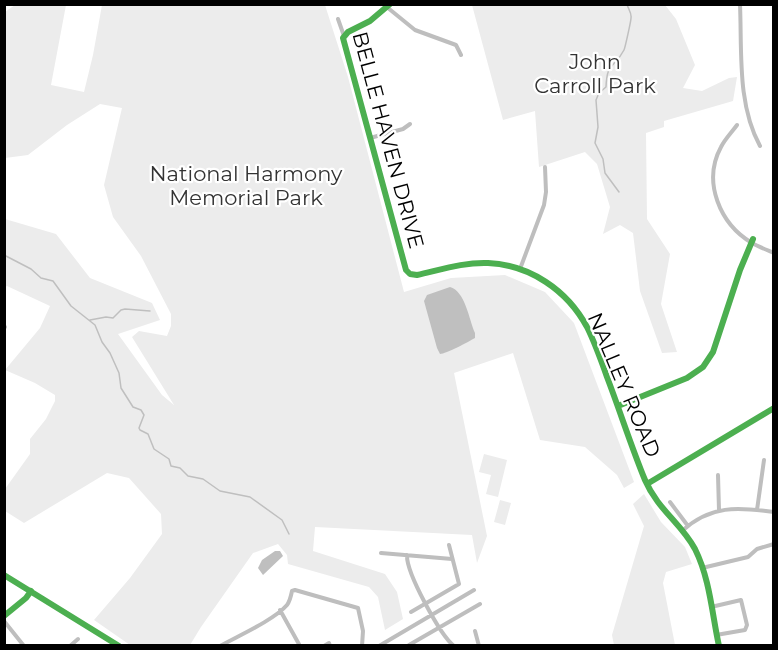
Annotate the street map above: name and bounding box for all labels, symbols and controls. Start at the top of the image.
street label: BELLE HAVEN DRIVE [347,29,429,251]
park label: John Carroll Park [534,49,656,98]
park label: National Harmony Memorial Park [150,161,343,210]
street label: NALLEY ROAD [583,309,666,461]

